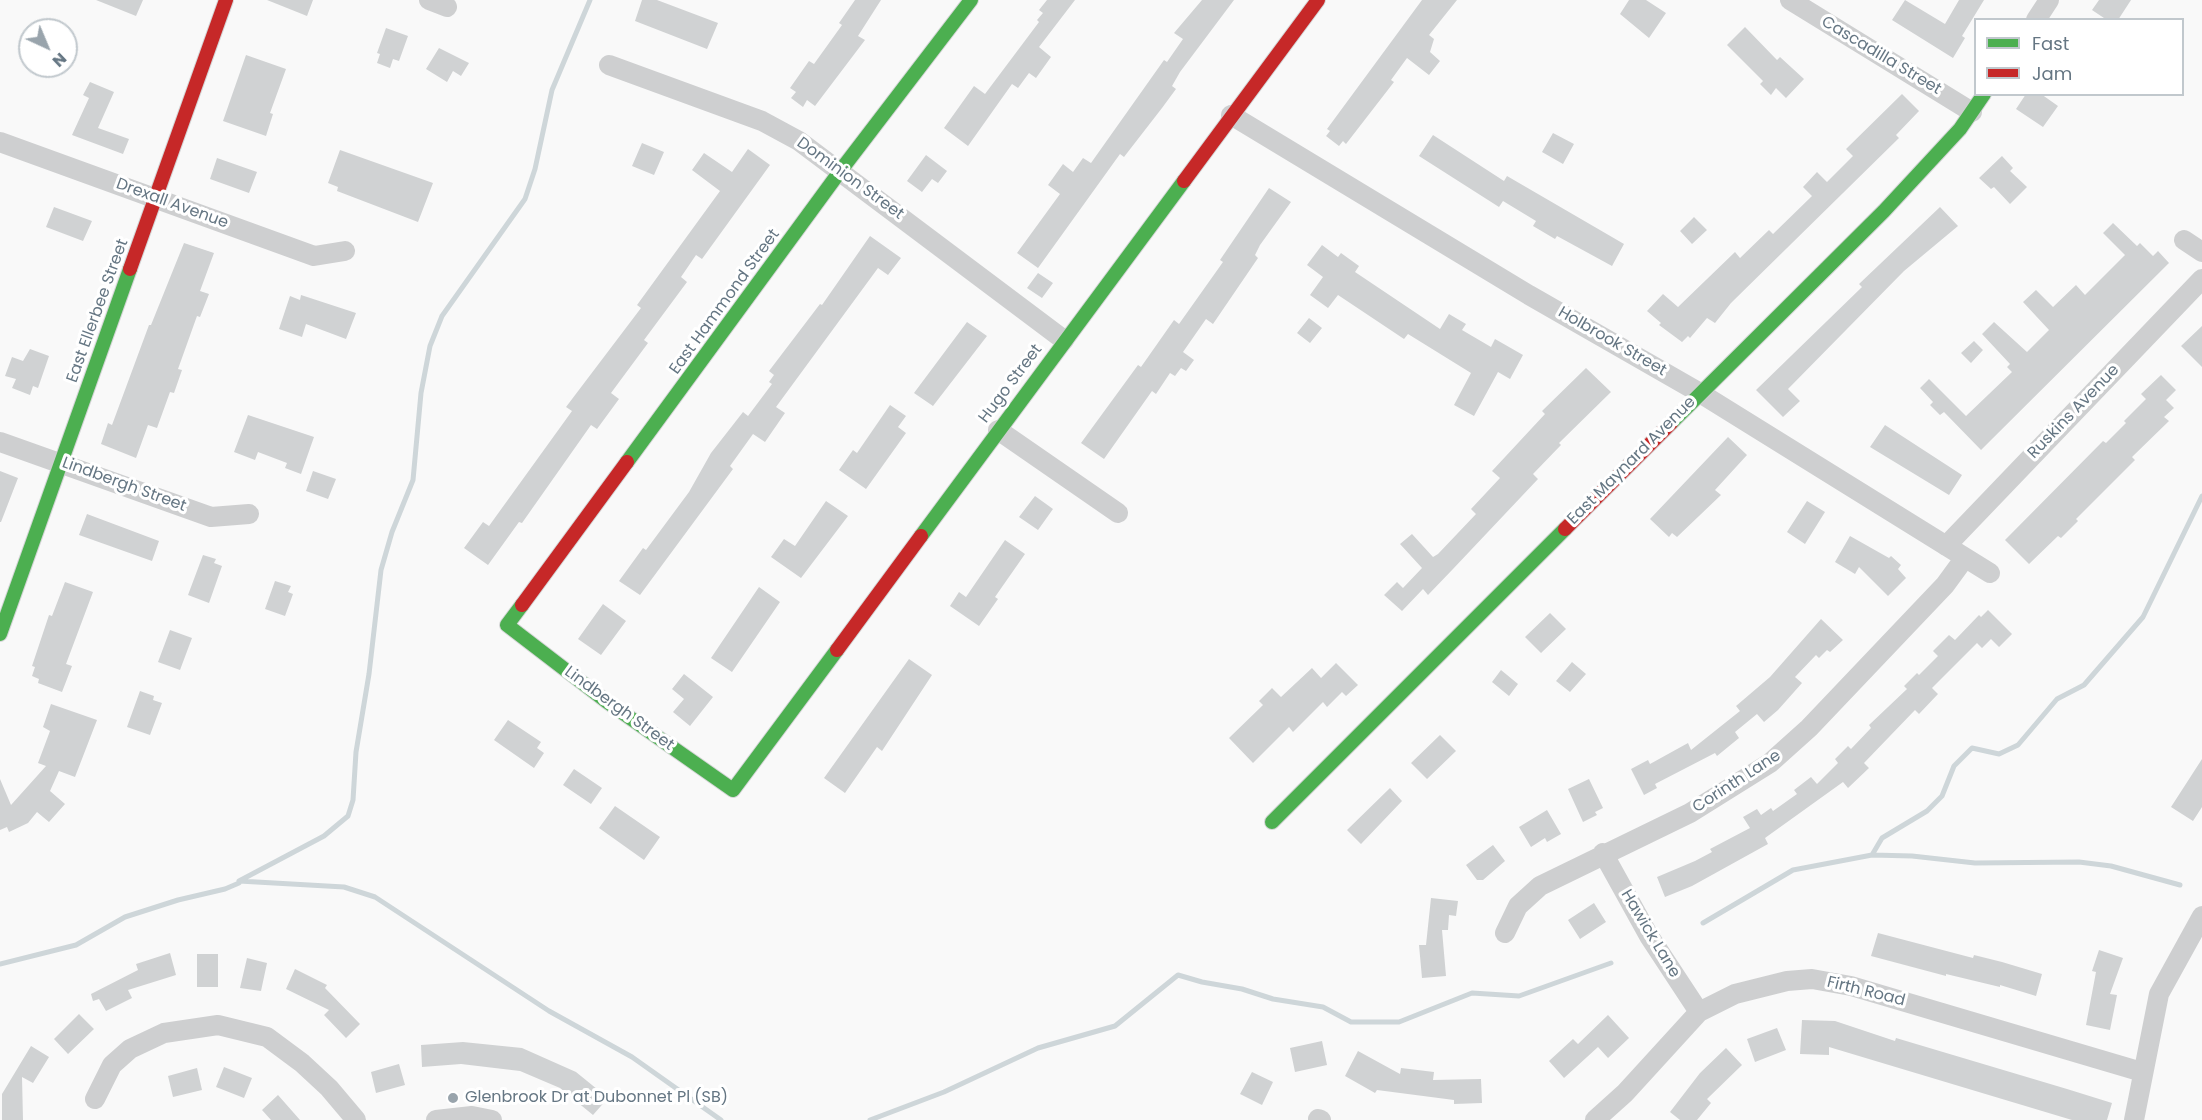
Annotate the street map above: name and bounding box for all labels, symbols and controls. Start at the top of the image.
street label: Cascadilla Street [1818,13,1944,99]
north arrow [18,18,78,78]
legend [1974,18,2184,96]
text: Fast [2032,31,2069,56]
text: N [47,47,72,72]
text: Jam [2032,61,2072,86]
street label: Dominion Street [793,134,907,224]
street label: Drexall Avenue [113,175,231,233]
street label: East Hammond Street [666,226,784,378]
street label: East Ellerbee Street [63,237,133,385]
street label: Holbrook Street [1554,303,1670,381]
street label: Hugo Street [975,341,1047,427]
street label: Ruskins Avenue [2024,361,2124,463]
street label: East Maynard Avenue [1564,393,1700,529]
street label: Lindbergh Street [59,454,189,516]
street label: Lindbergh Street [560,663,678,755]
street label: Corinth Lane [1689,746,1785,818]
street label: Hawick Lane [1616,887,1684,981]
street label: Firth Road [1825,973,1907,1011]
place label: Glenbrook Dr at Dubonnet Pl (SB) [465,1088,728,1108]
marker: Glenbrook Dr at Dubonnet Pl (SB) [446,1091,460,1105]

